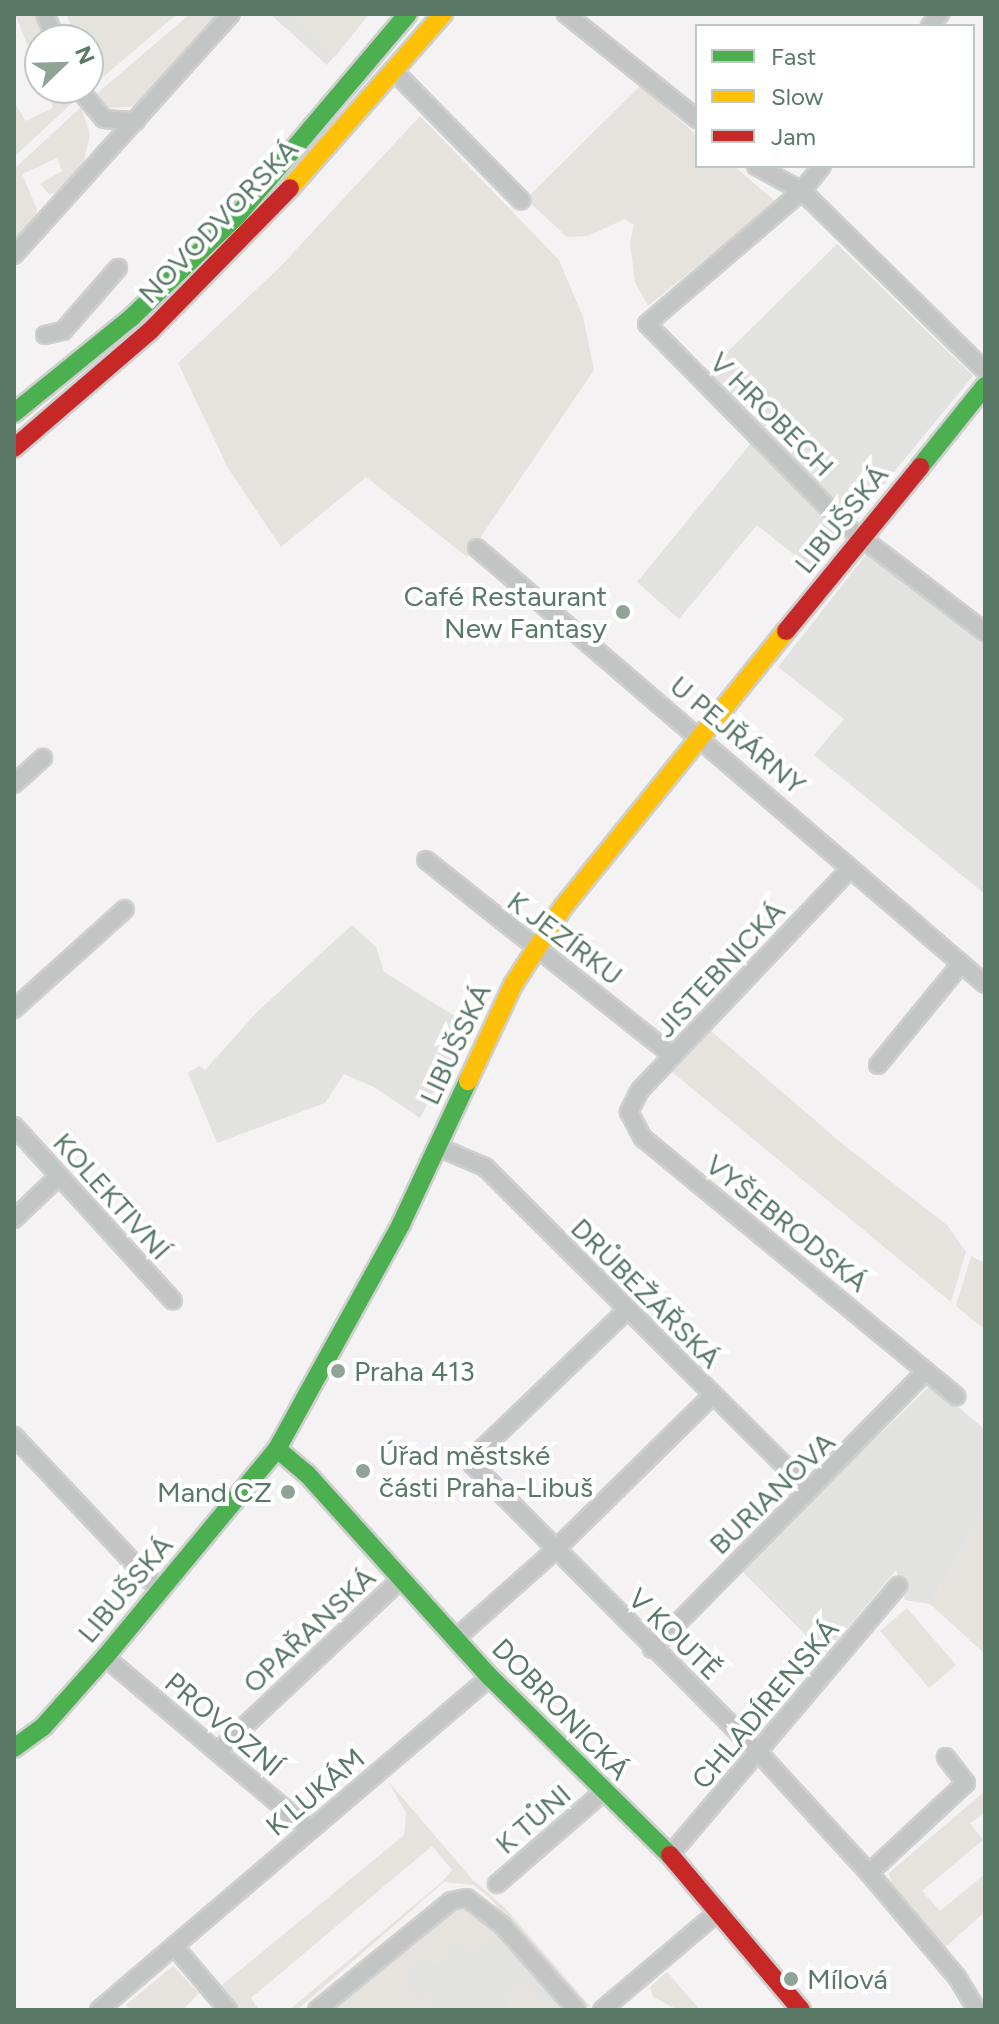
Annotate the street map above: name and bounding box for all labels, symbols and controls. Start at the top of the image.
north arrow [24,24,104,104]
legend [695,24,975,168]
text: N [69,42,100,68]
text: Fast [771,42,816,71]
text: Slow [771,82,823,111]
text: Jam [771,122,816,151]
street label: NOVODVORSKÁ [131,132,305,310]
street label: V HROBECH [703,345,841,483]
street label: LIBUŠSKÁ [787,458,895,580]
place label: Café Restaurant New Fantasy [404,579,607,645]
marker: Café Restaurant New Fantasy [614,603,632,621]
street label: U PEJŘÁRNY [663,669,813,801]
street label: K JEZÍRKU [501,884,629,992]
street label: JISTEBNICKÁ [648,894,792,1044]
street label: LIBUŠSKÁ [412,978,498,1110]
street label: KOLEKTIVNÍ [46,1126,178,1266]
street label: VYŠEBRODSKÁ [699,1147,875,1299]
street label: DRŮBEŽÁŘSKÁ [564,1211,728,1375]
place label: Praha 413 [354,1354,475,1388]
marker: Praha 413 [329,1362,347,1380]
street label: BURIANOVA [702,1425,842,1561]
place label: Úřad městské části Praha-Libuš [379,1438,593,1504]
marker: Úřad městské části Praha-Libuš [354,1462,372,1480]
place label: Mand CZ [157,1475,272,1509]
marker: Mand CZ [279,1483,297,1501]
street label: LIBUŠSKÁ [71,1529,179,1649]
street label: OPAŘANSKÁ [236,1560,382,1700]
street label: V KOUTĚ [621,1581,729,1687]
street label: CHLADÍRENSKÁ [684,1613,846,1795]
street label: DOBRONICKÁ [485,1632,637,1786]
street label: PROVOZNÍ [158,1665,290,1783]
street label: K LUKÁM [259,1741,371,1843]
street label: K TŮNI [489,1777,577,1861]
place label: Mílová [807,1962,888,1996]
marker: Mílová [782,1970,800,1988]

